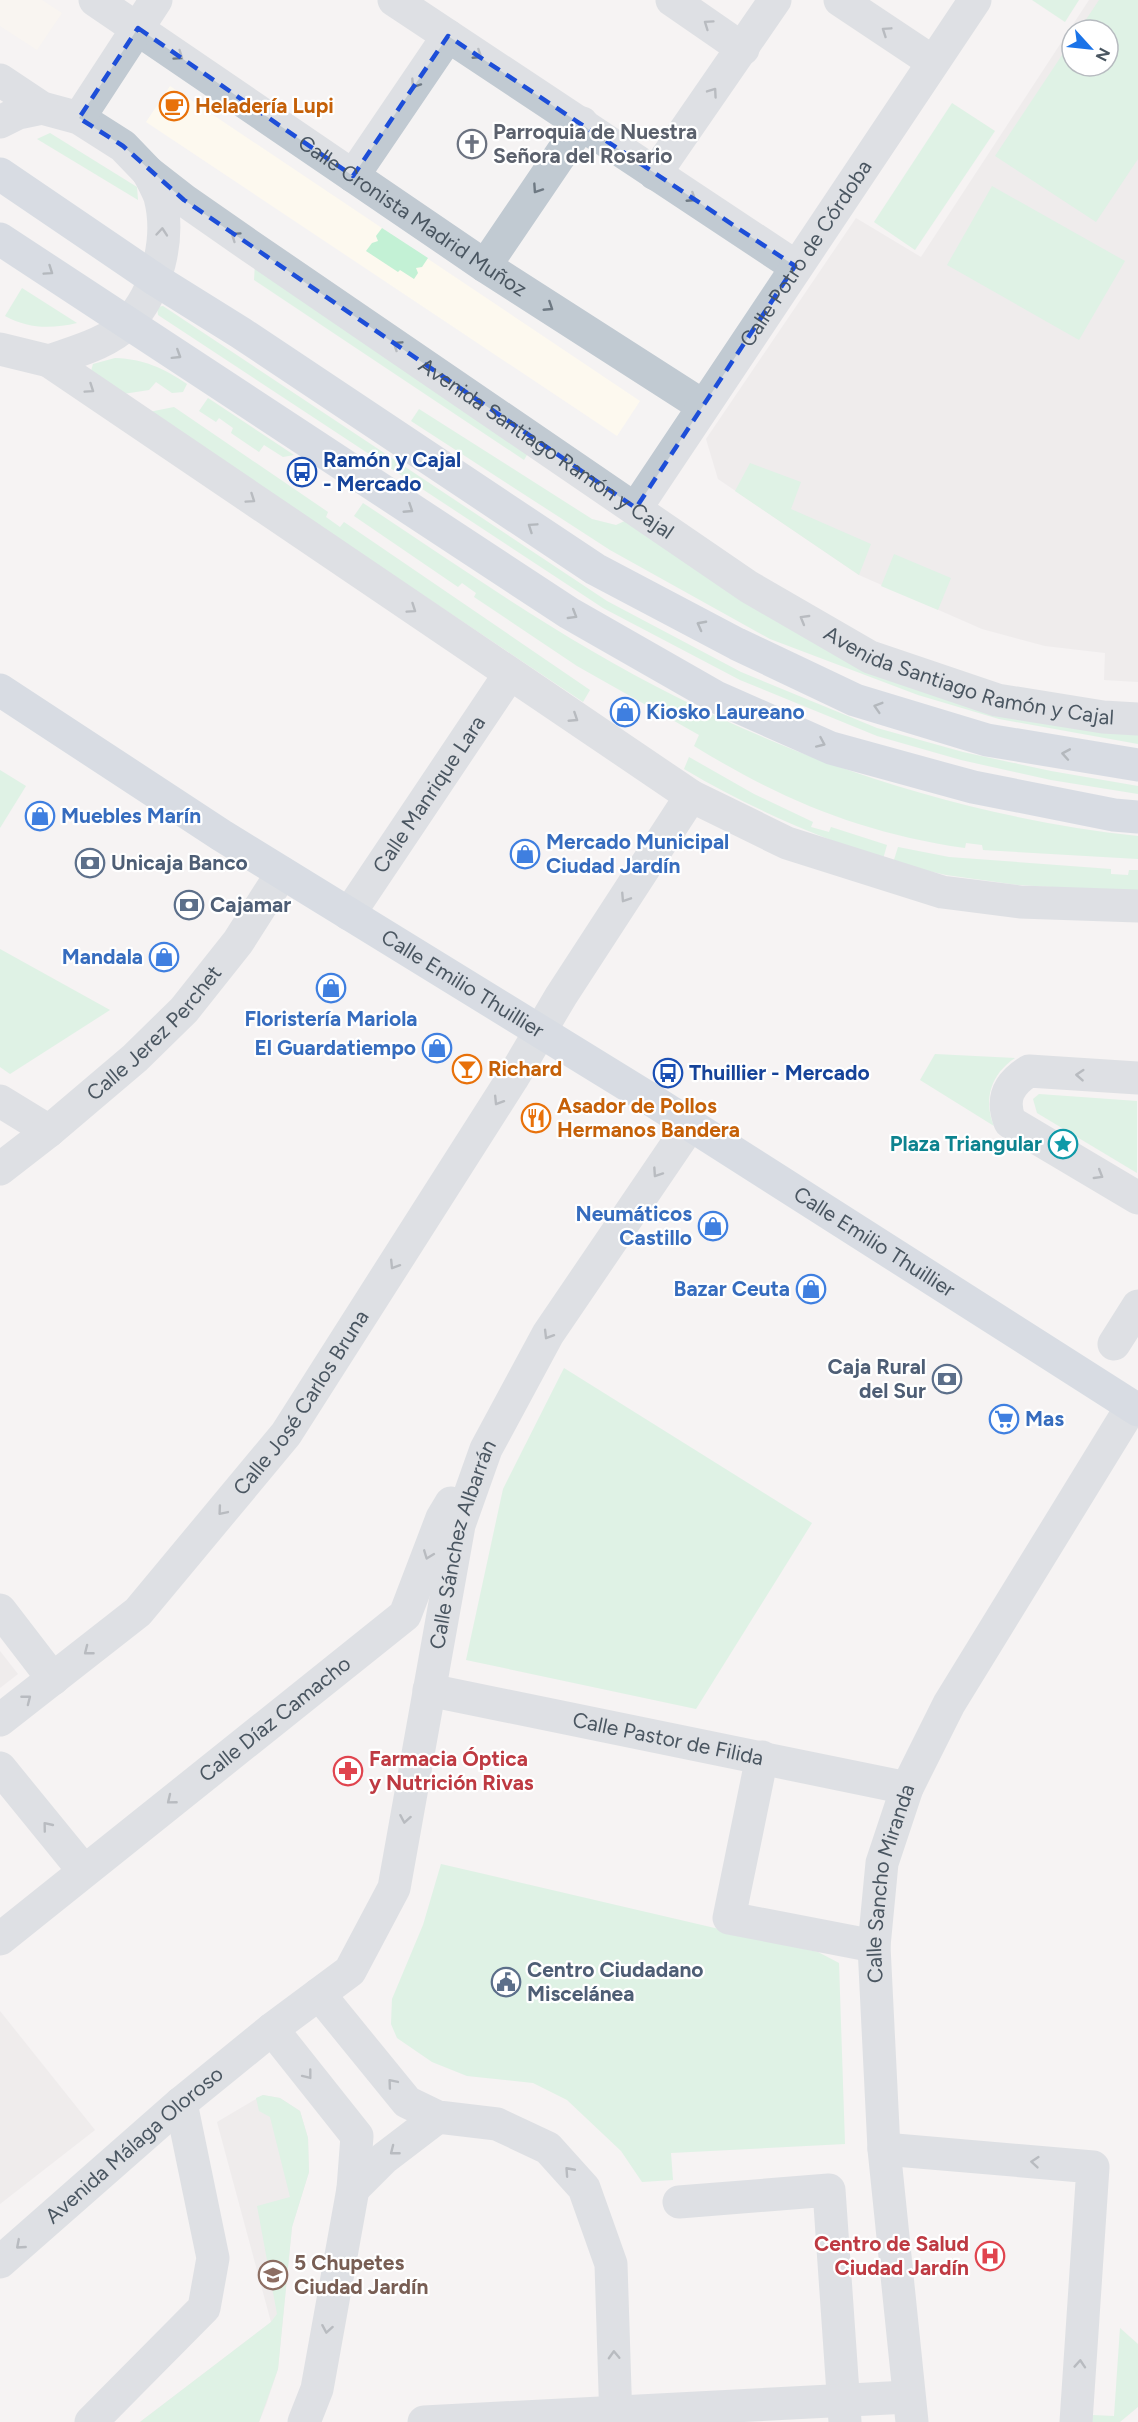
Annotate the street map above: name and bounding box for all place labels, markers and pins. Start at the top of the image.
cafe icon: Heladería Lupi [158,90,190,122]
place label: Heladería Lupi [195,93,334,118]
place label: Parroquia de Nuestra Señora del Rosario [493,119,697,168]
church icon: Parroquia de Nuestra Señora del Rosario [456,128,488,160]
place label: Ramón y Cajal - Mercado [323,447,461,496]
bus stop icon: Ramón y Cajal - Mercado [286,456,318,488]
shop icon: Kiosko Laureano [609,696,641,728]
place label: Kiosko Laureano [646,699,805,724]
shop icon: Muebles Marín [24,800,56,832]
place label: Muebles Marín [61,803,201,828]
place label: Mercado Municipal Ciudad Jardín [546,829,729,878]
shop icon: Mercado Municipal Ciudad Jardín [509,838,541,870]
bank icon: Unicaja Banco [74,847,106,879]
place label: Unicaja Banco [111,850,248,875]
bank icon: Cajamar [173,889,205,921]
place label: Cajamar [210,892,291,917]
shop icon: Mandala [148,941,180,973]
place label: Mandala [62,944,143,969]
shop icon: Floristería Mariola [315,972,347,1004]
place label: Floristería Mariola [245,1006,418,1031]
shop icon: El Guardatiempo [421,1032,453,1064]
place label: El Guardatiempo [254,1035,416,1060]
bar icon: Richard [451,1053,483,1085]
place label: Richard [488,1056,562,1081]
bus stop icon: Thuillier - Mercado [652,1057,684,1089]
place label: Thuillier - Mercado [689,1060,870,1085]
place label: Asador de Pollos Hermanos Bandera [557,1093,740,1142]
restaurant icon: Asador de Pollos Hermanos Bandera [520,1102,552,1134]
place icon: Plaza Triangular [1047,1128,1079,1160]
place label: Plaza Triangular [890,1131,1042,1156]
place label: Neumáticos Castillo [575,1201,692,1250]
shop icon: Neumáticos Castillo [697,1210,729,1242]
shop icon: Bazar Ceuta [795,1273,827,1305]
place label: Bazar Ceuta [674,1276,790,1301]
place label: Caja Rural del Sur [827,1354,926,1403]
bank icon: Caja Rural del Sur [931,1363,963,1395]
supermarket icon: Mas [988,1403,1020,1435]
place label: Mas [1025,1406,1064,1431]
place label: Farmacia Óptica y Nutrición Rivas [369,1746,534,1795]
pharmacy icon: Farmacia Óptica y Nutrición Rivas [332,1755,364,1787]
place label: Centro Ciudadano Miscelánea [527,1957,704,2006]
public building icon: Centro Ciudadano Miscelánea [490,1966,522,1998]
place label: Centro de Salud Ciudad Jardín [814,2231,969,2280]
hospital icon: Centro de Salud Ciudad Jardín [974,2240,1006,2272]
place label: 5 Chupetes Ciudad Jardín [294,2250,429,2299]
school or university icon: 5 Chupetes Ciudad Jardín [257,2259,289,2291]

